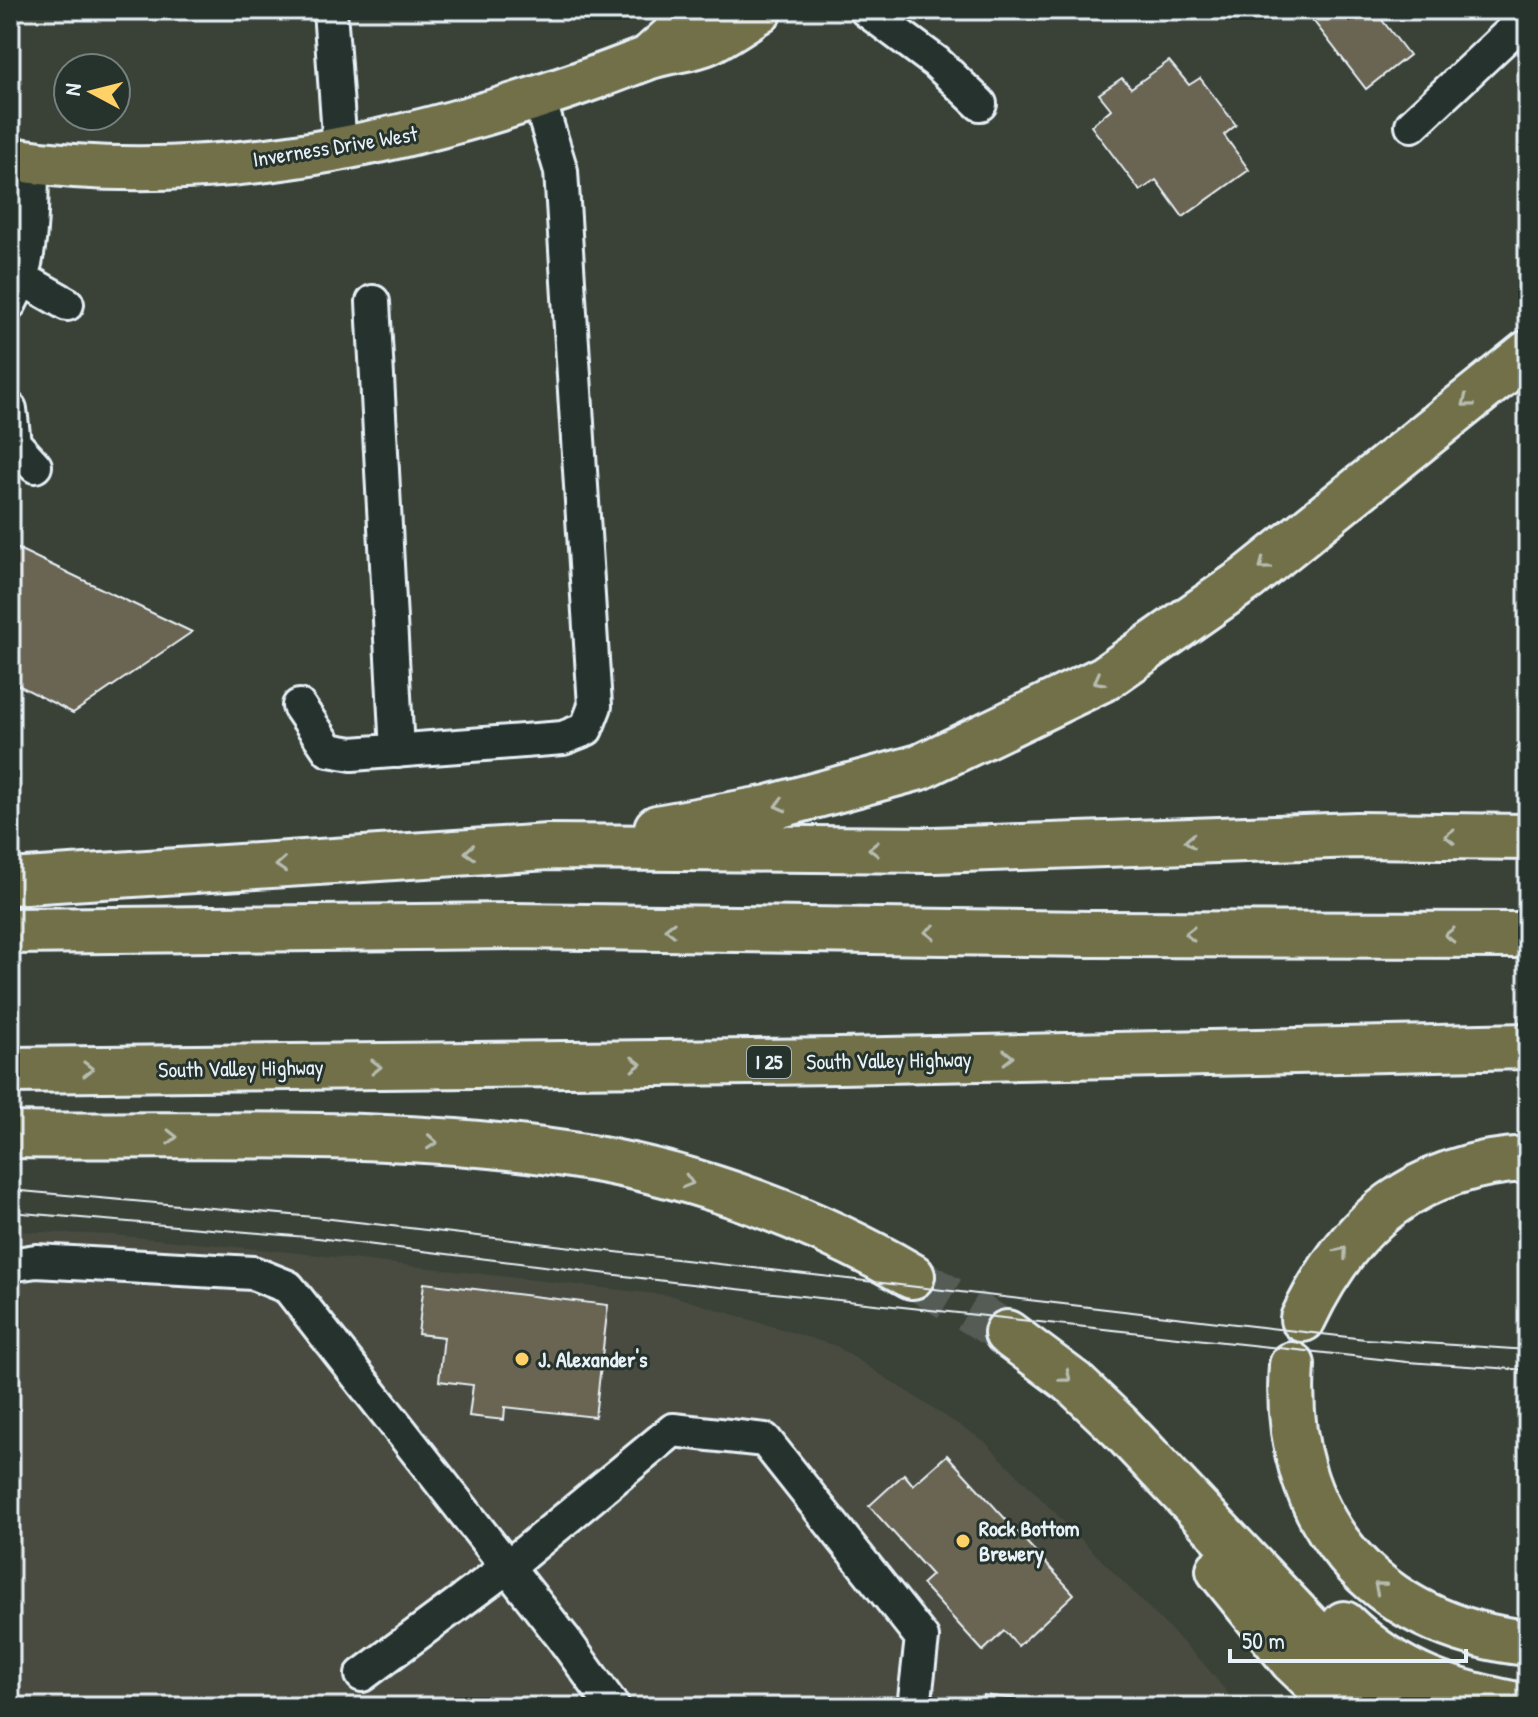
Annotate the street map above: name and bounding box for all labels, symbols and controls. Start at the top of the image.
north arrow [52,52,132,132]
text: N [57,82,88,97]
street label: Inverness Drive West [250,118,420,174]
one-way arrow [1461,393,1476,407]
one-way arrow [1259,555,1273,570]
one-way arrow [1093,671,1107,686]
one-way arrow [774,795,787,812]
one-way arrow [1443,827,1456,845]
one-way arrow [1183,832,1196,849]
one-way arrow [867,840,880,858]
one-way arrow [463,843,476,860]
one-way arrow [274,856,287,873]
one-way arrow [663,920,676,937]
one-way arrow [923,923,936,941]
one-way arrow [1183,925,1196,943]
one-way arrow [1443,926,1456,944]
street label: South Valley Highway [806,1044,972,1076]
road number: I 25 [747,1046,791,1078]
one-way arrow [1002,1048,1015,1066]
street label: South Valley Highway [158,1052,324,1084]
one-way arrow [630,1055,643,1073]
one-way arrow [370,1058,383,1076]
one-way arrow [82,1061,95,1078]
one-way arrow [166,1128,179,1145]
one-way arrow [426,1133,439,1150]
one-way arrow [681,1173,695,1190]
one-way arrow [1332,1246,1347,1261]
place label: J. Alexander's [538,1344,648,1374]
marker: J. Alexander's [513,1350,531,1368]
one-way arrow [1057,1367,1071,1382]
place label: Rock Bottom Brewery [979,1513,1080,1569]
marker: Rock Bottom Brewery [954,1532,972,1550]
one-way arrow [1374,1582,1388,1597]
scale bar [1230,1613,1466,1663]
text: 50 m [1242,1624,1285,1656]

